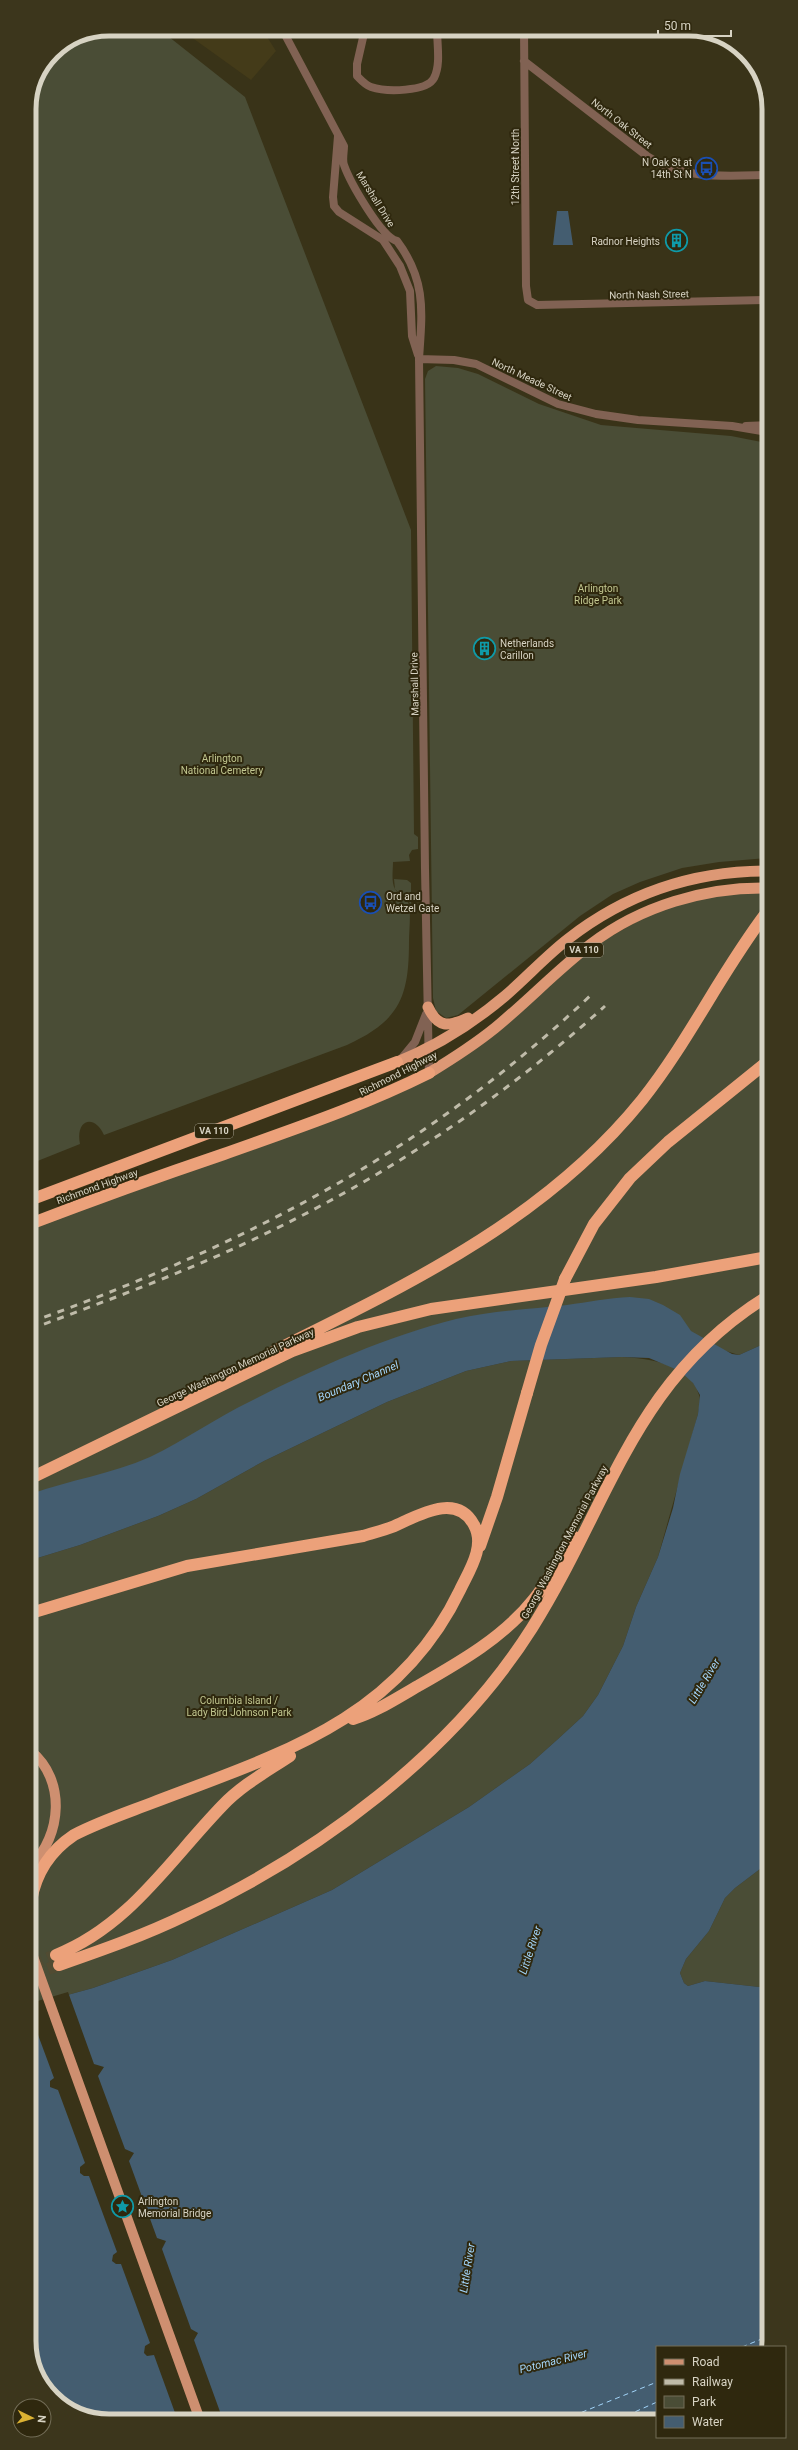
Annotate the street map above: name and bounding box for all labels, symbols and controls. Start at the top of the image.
scale bar [658,12,731,38]
text: 50 m [664,19,691,33]
street label: North Oak Street [589,96,654,151]
street label: 12th Street North [510,129,521,205]
bus stop icon: N Oak St at 14th St N [694,155,720,181]
place label: N Oak St at 14th St N [642,157,692,180]
street label: Marshall Drive [354,169,397,229]
building icon: Radnor Heights [663,228,689,254]
place label: Radnor Heights [591,236,660,247]
street label: North Nash Street [609,288,689,301]
street label: North Meade Street [490,356,574,403]
park label: Arlington Ridge Park [574,583,623,606]
building icon: Netherlands Carillon [472,636,498,662]
place label: Netherlands Carillon [500,638,554,661]
street label: Marshall Drive [408,652,421,716]
park label: Arlington National Cemetery [181,753,264,776]
bus stop icon: Ord and Wetzel Gate [358,889,384,915]
place label: Ord and Wetzel Gate [386,891,439,914]
road number: VA 110 [565,943,603,957]
street label: Richmond Highway [358,1049,439,1098]
road number: VA 110 [195,1124,233,1138]
street label: Richmond Highway [55,1167,140,1206]
street label: George Washington Memorial Parkway [155,1326,316,1409]
water label: Boundary Channel [316,1358,401,1404]
street label: George Washington Memorial Parkway [519,1463,610,1621]
water label: Little River [686,1656,723,1706]
park label: Columbia Island / Lady Bird Johnson Park [186,1695,292,1718]
water label: Little River [517,1924,544,1976]
place icon: Arlington Memorial Bridge [110,2194,136,2220]
place label: Arlington Memorial Bridge [138,2196,211,2219]
water label: Little River [457,2242,478,2294]
legend [656,2346,786,2438]
water label: Potomac River [518,2347,589,2376]
text: Road [692,2355,720,2369]
text: Railway [692,2375,733,2389]
text: Park [692,2395,717,2409]
north arrow [12,2398,52,2438]
text: N [35,2414,48,2423]
text: Water [692,2415,723,2429]

